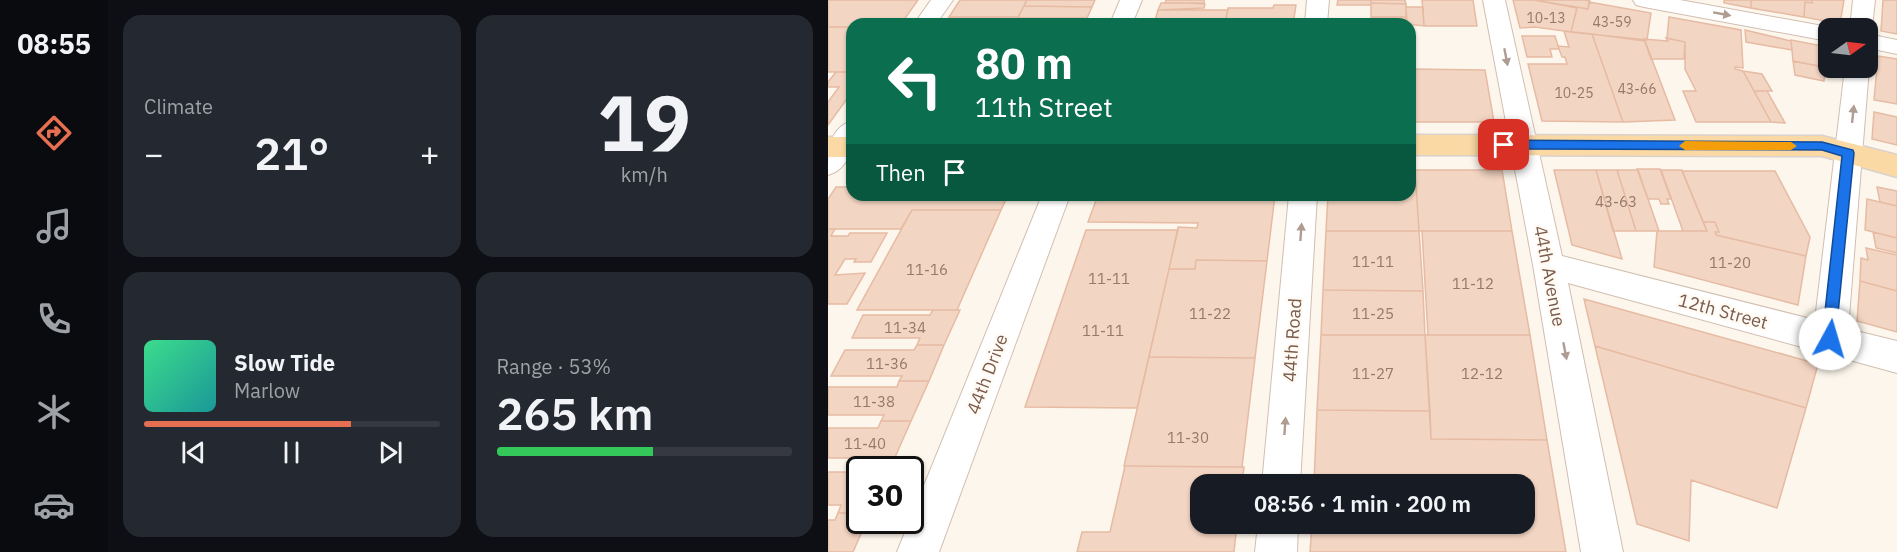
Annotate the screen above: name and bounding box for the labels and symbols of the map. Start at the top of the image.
house number: 10-13 [1526,9,1566,27]
one-way arrow [1713,10,1732,19]
house number: 43-59 [1592,13,1632,31]
north arrow [1818,18,1878,78]
one-way arrow [1502,48,1511,67]
house number: 43-66 [1617,80,1657,98]
house number: 10-25 [1554,84,1594,102]
one-way arrow [1848,104,1858,123]
pin [1478,119,1529,170]
house number: 43-63 [1595,192,1637,211]
one-way arrow [1296,222,1305,241]
street label: 44th Avenue [1529,223,1571,329]
house number: 11-11 [1352,252,1394,271]
house number: 11-20 [1709,253,1751,272]
house number: 11-16 [906,260,948,279]
house number: 11-11 [1088,269,1130,288]
house number: 11-12 [1452,274,1494,293]
street label: 12th Street [1676,288,1770,334]
street label: 44th Road [1278,297,1306,383]
house number: 11-22 [1189,304,1231,323]
house number: 11-25 [1352,304,1394,323]
position arrow [1798,307,1862,371]
house number: 11-34 [884,318,926,337]
house number: 11-11 [1082,321,1124,340]
street label: 44th Drive [961,330,1013,417]
one-way arrow [1561,342,1570,361]
house number: 11-36 [866,354,908,373]
house number: 11-27 [1352,364,1394,383]
house number: 12-12 [1461,364,1503,383]
house number: 11-38 [853,392,895,411]
one-way arrow [1281,417,1290,436]
house number: 11-30 [1167,428,1209,447]
house number: 11-40 [844,434,886,453]
speed limit sign: 30 [846,456,924,534]

